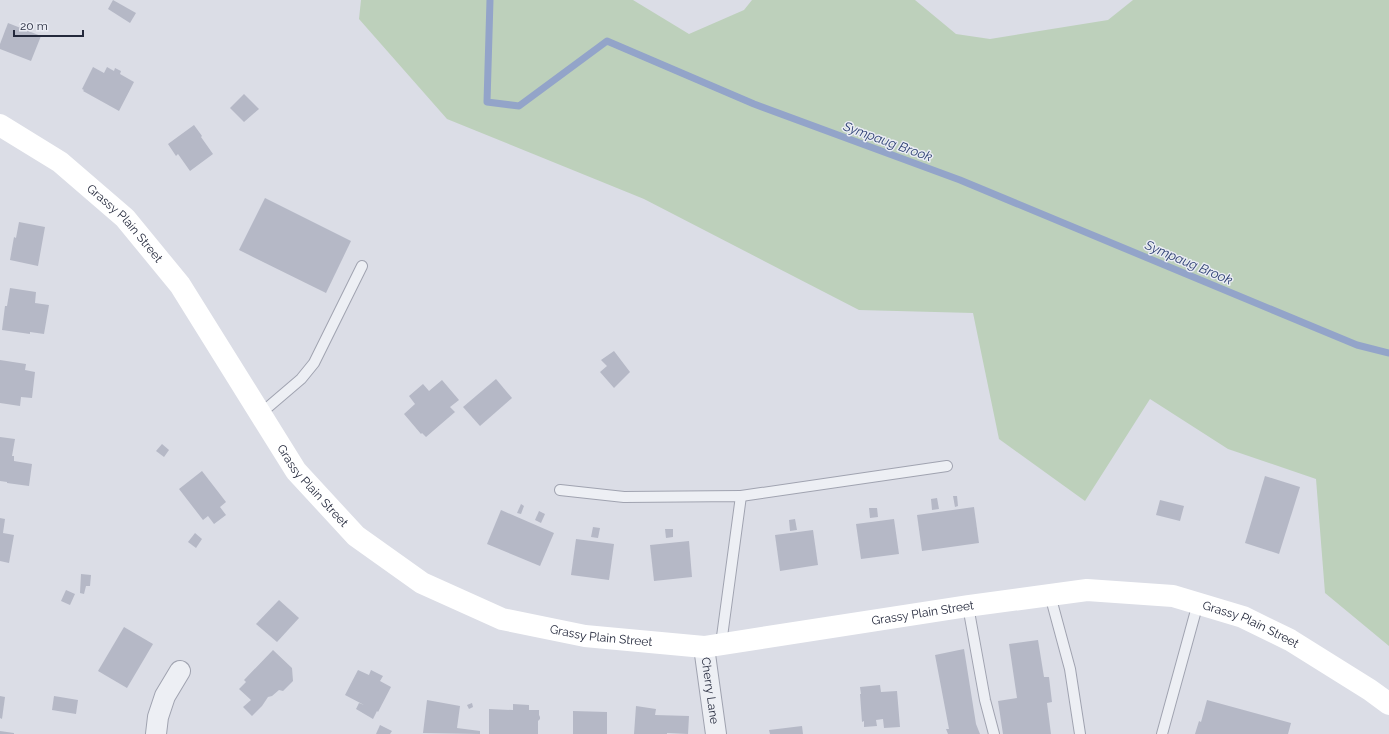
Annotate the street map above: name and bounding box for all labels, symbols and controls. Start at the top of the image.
scale bar [14,12,83,38]
text: 20 m [20,19,48,33]
water label: Sympaug Brook [840,118,934,165]
street label: Grassy Plain Street [84,181,166,265]
water label: Sympaug Brook [1142,237,1235,288]
street label: Grassy Plain Street [274,442,351,530]
street label: Grassy Plain Street [871,598,975,628]
street label: Grassy Plain Street [1201,598,1302,651]
street label: Grassy Plain Street [549,622,653,649]
street label: Cherry Lane [698,656,722,725]

